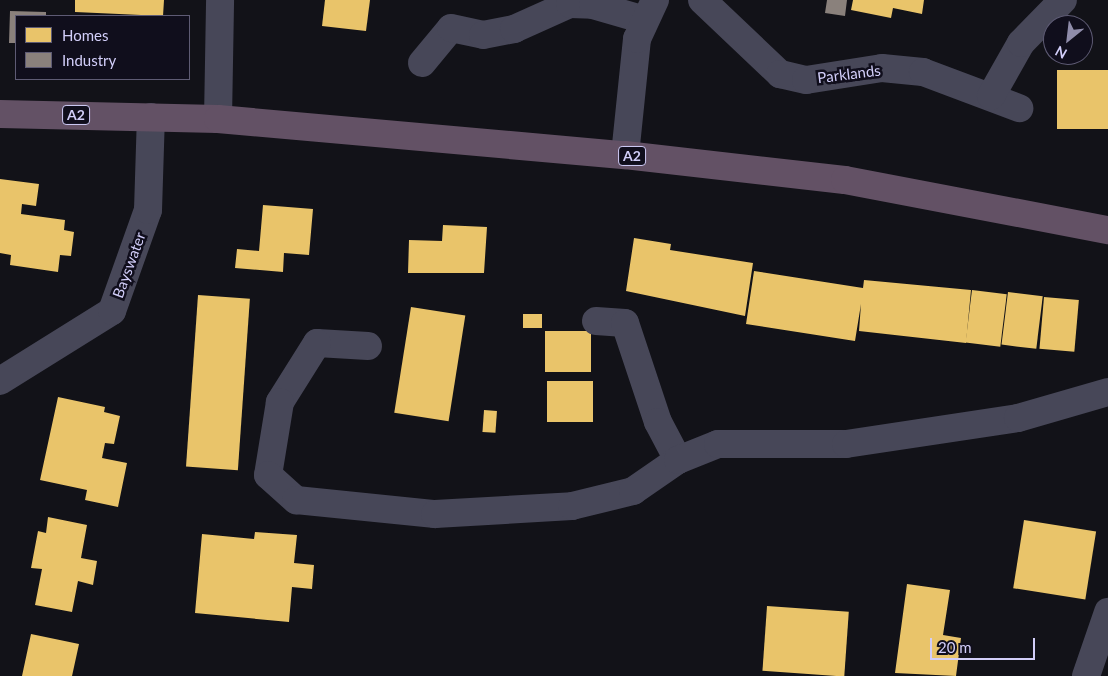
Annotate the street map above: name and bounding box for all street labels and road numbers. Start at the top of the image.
street label: Parklands [816,61,882,87]
road number: A2 [61,104,91,126]
road number: A2 [617,144,647,168]
street label: Bayswater [109,230,149,300]

